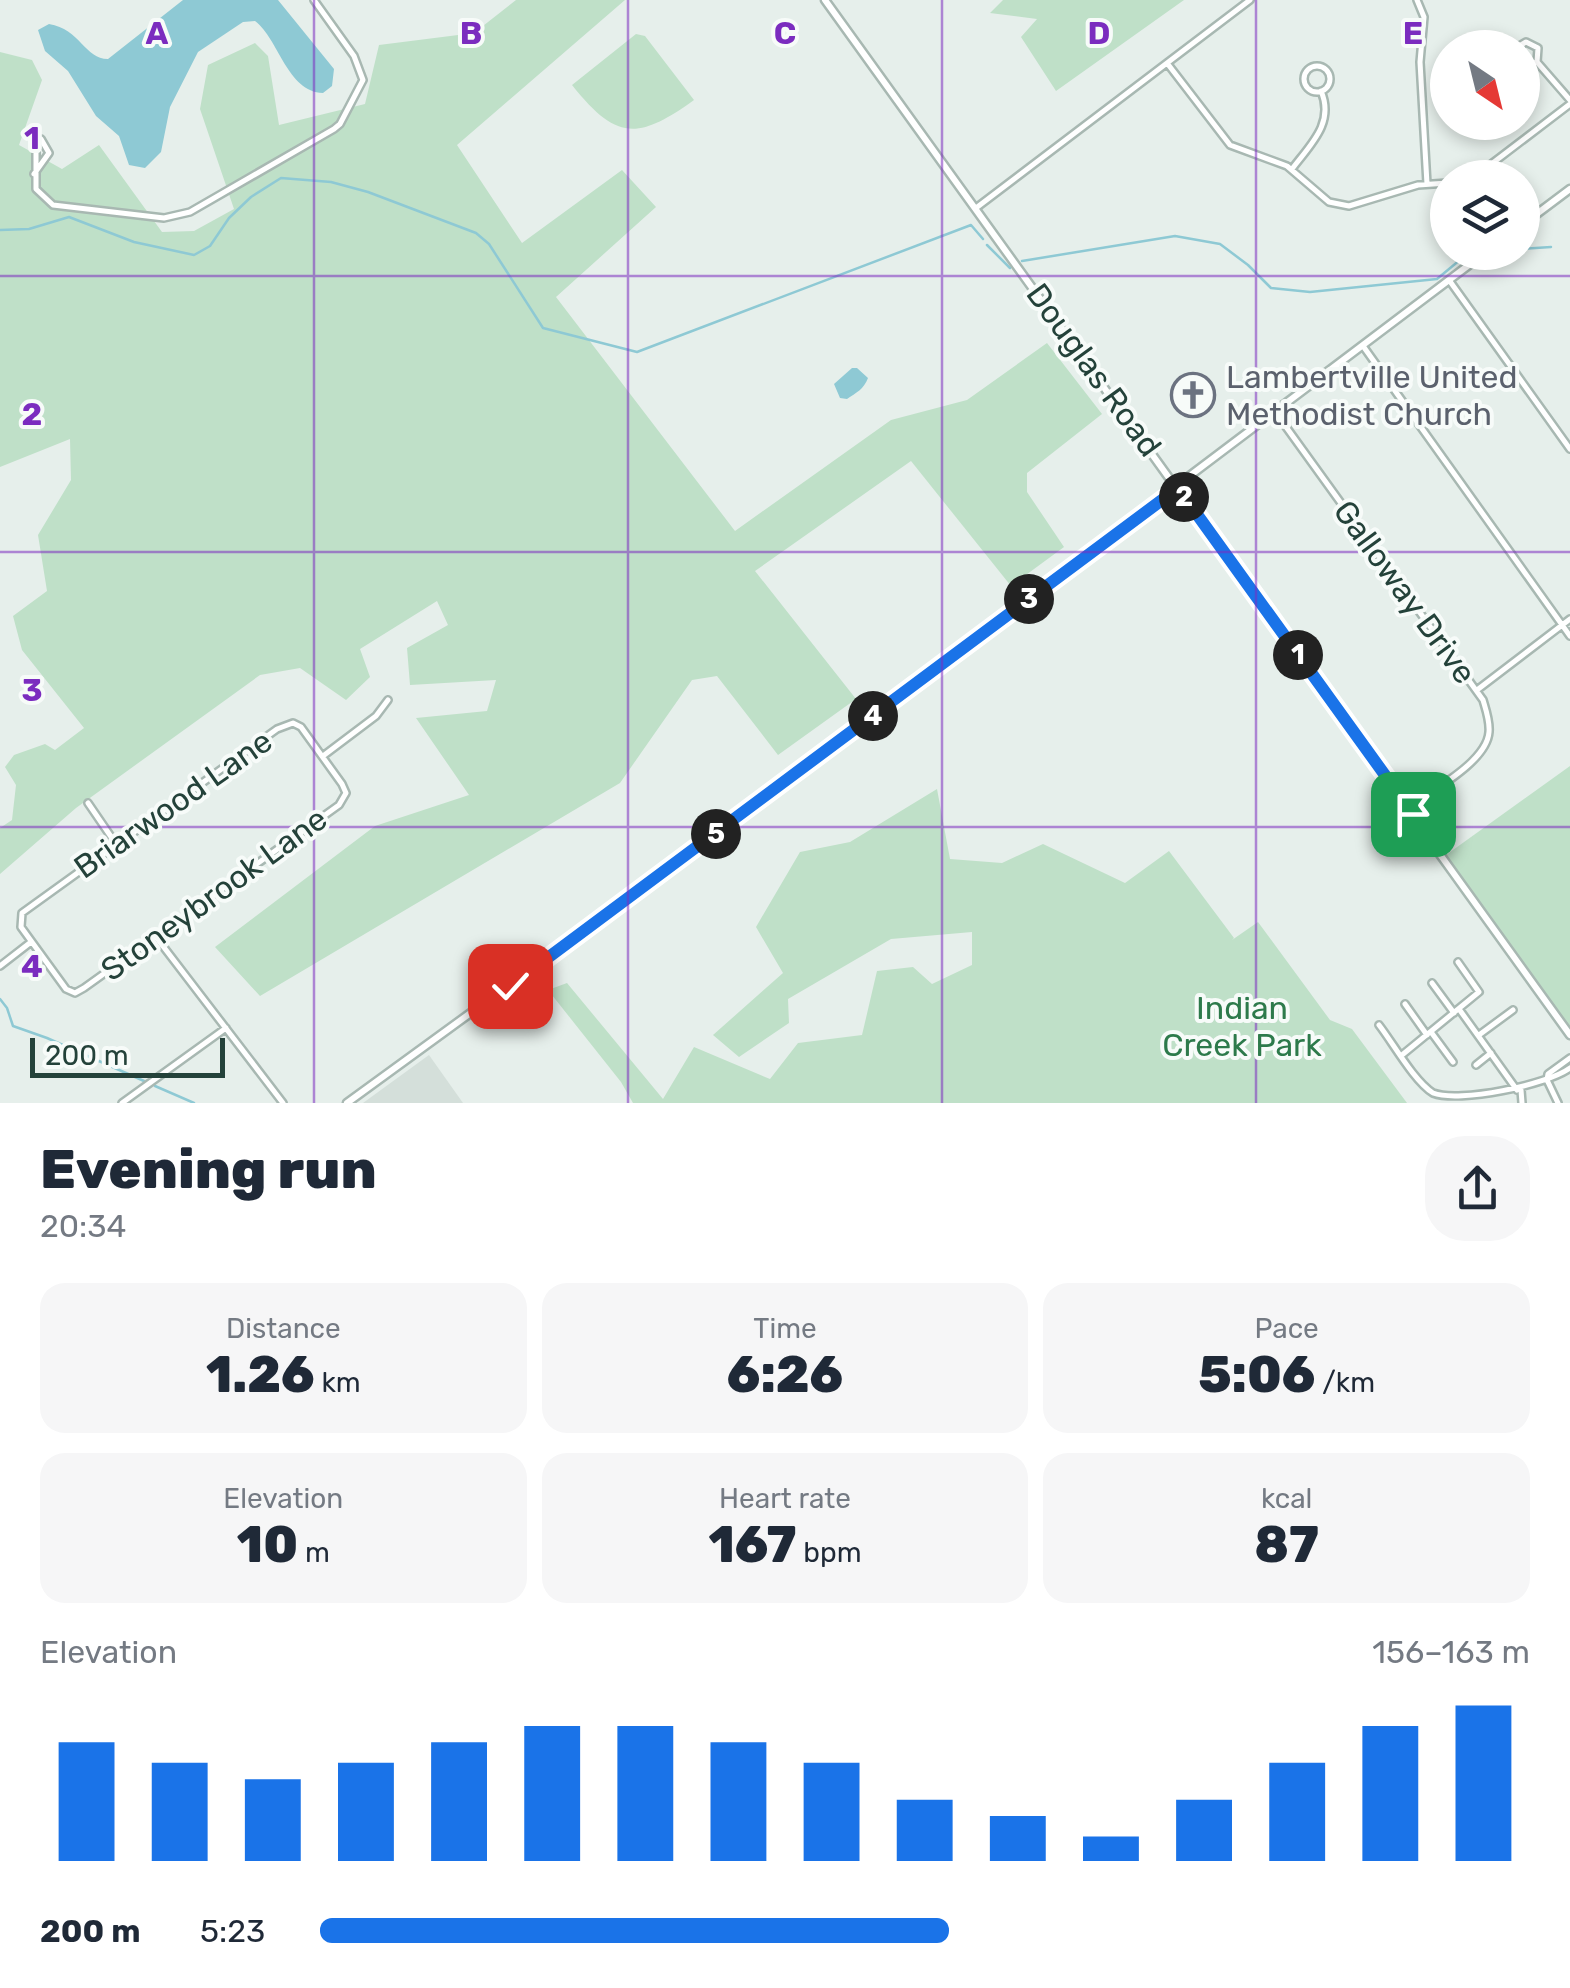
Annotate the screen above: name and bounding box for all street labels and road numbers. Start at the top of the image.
street label: Douglas Road [1019,276,1169,464]
street label: Galloway Drive [1326,493,1484,691]
street label: Briarwood Lane [67,722,279,886]
street label: Stoneybrook Lane [94,799,334,989]

